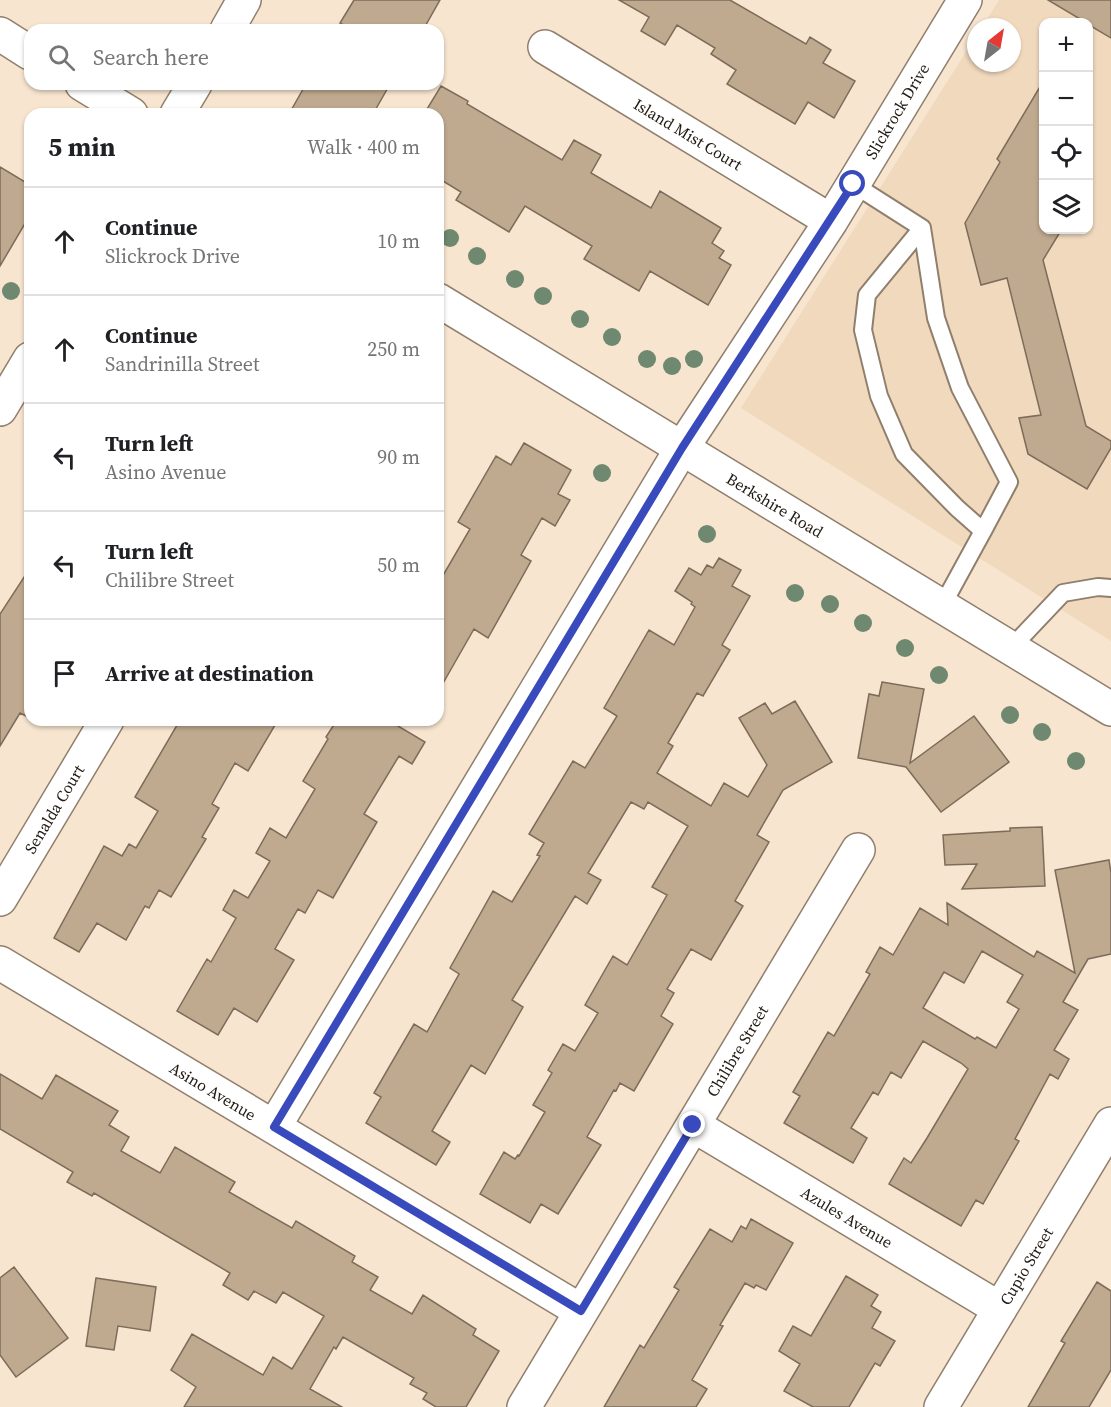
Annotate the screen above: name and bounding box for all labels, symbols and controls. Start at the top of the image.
north arrow [967,18,1021,72]
map controls [1039,18,1093,234]
button: + [1039,18,1093,72]
search box [24,24,444,90]
icon: search [45,41,78,74]
text: Search here [93,42,209,72]
street label: Slickrock Drive [860,59,934,163]
button: − [1039,72,1093,126]
street label: Island Mist Court [630,93,747,176]
button: locate [1039,126,1093,180]
text: 5 min [48,129,115,165]
text: Walk · 400 m [307,133,420,161]
route start [839,170,865,196]
button: layers [1039,180,1093,234]
text: Continue [105,212,198,242]
icon: ahead [48,225,81,258]
text: 10 m [377,227,420,255]
text: Slickrock Drive [105,242,240,270]
text: Continue [105,320,198,350]
icon: ahead [48,333,81,366]
text: 250 m [367,335,420,363]
text: Sandrinilla Street [105,350,260,378]
text: Turn left [105,428,193,458]
icon: left [48,441,81,474]
text: 90 m [377,443,420,471]
text: Asino Avenue [105,458,226,486]
street label: Berkshire Road [722,467,828,543]
text: Turn left [105,536,193,566]
icon: left [48,549,81,582]
text: 50 m [377,551,420,579]
text: Chilibre Street [105,566,234,594]
icon: arrive [48,657,81,690]
text: Arrive at destination [105,658,314,688]
street label: Senalda Court [19,760,90,858]
street label: Chilibre Street [701,1000,773,1101]
street label: Asino Avenue [166,1057,260,1125]
route end [679,1111,705,1137]
street label: Azules Avenue [797,1181,897,1253]
street label: Cupio Street [994,1222,1058,1309]

